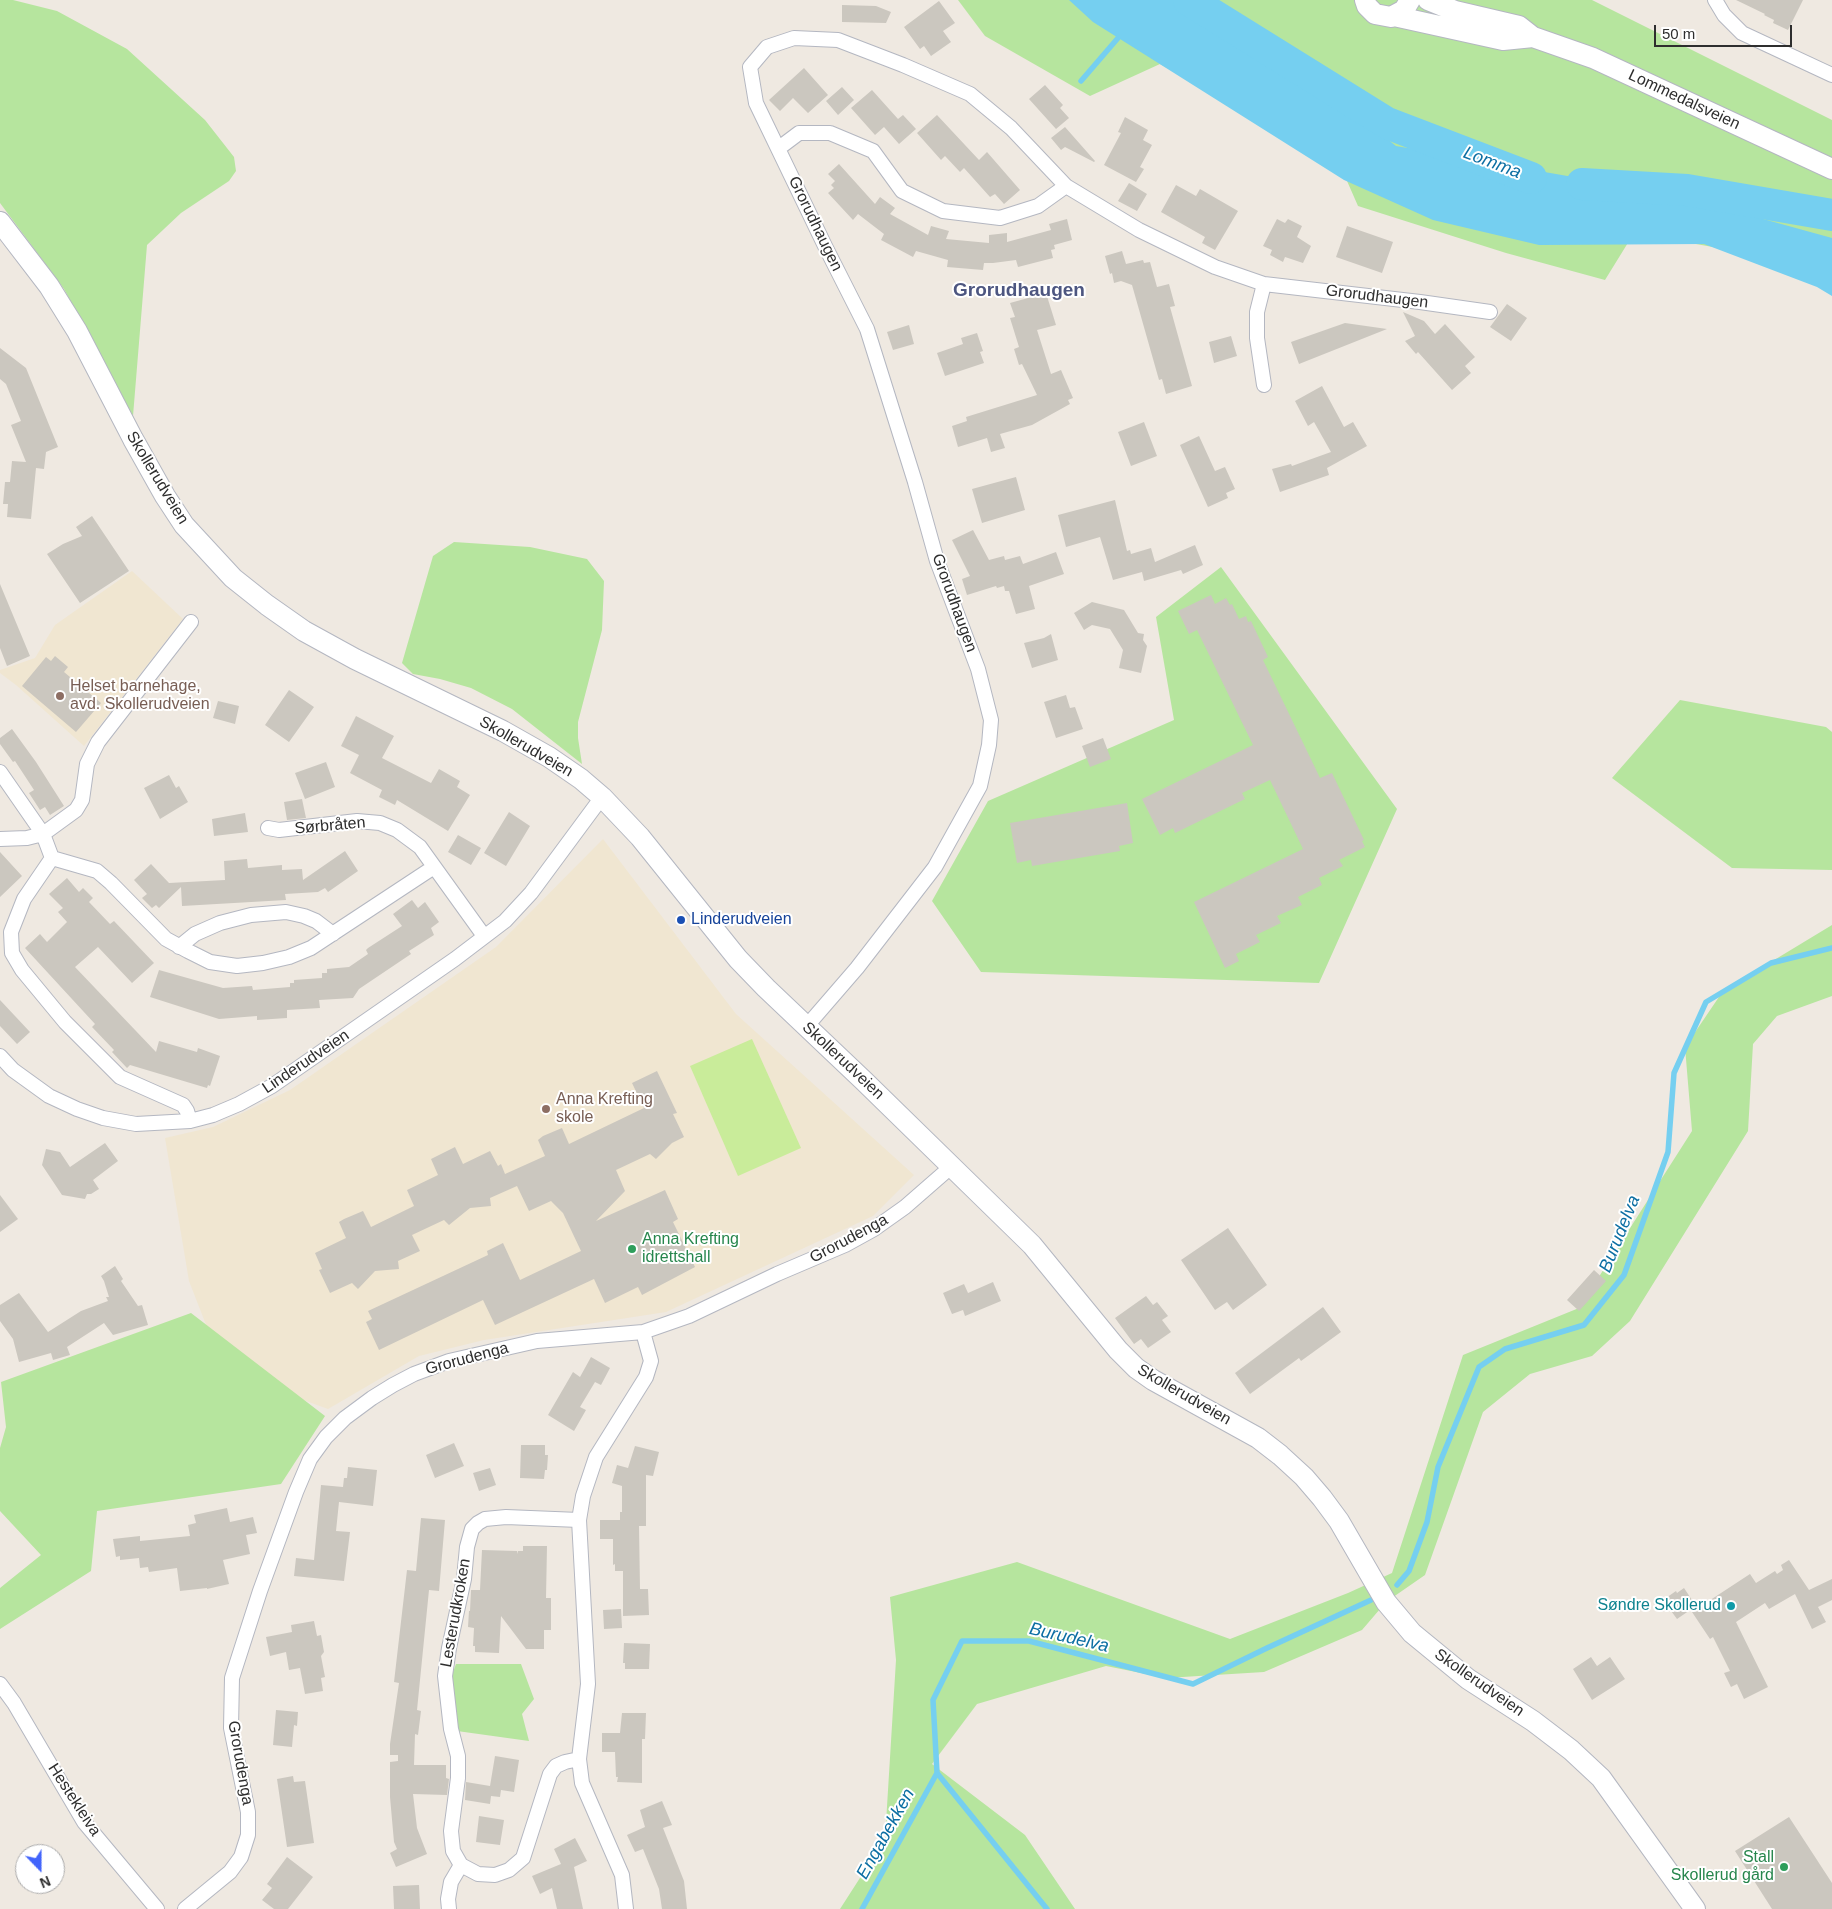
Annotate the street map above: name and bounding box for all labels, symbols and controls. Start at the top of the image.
scale bar [1657,15,1794,47]
text: 50 m [1662,25,1695,42]
street label: Lommedalsveien [1625,66,1743,134]
water label: Lomma [1460,142,1524,184]
street label: Grorudhaugen [784,173,846,275]
district label: Grorudhaugen [953,280,1085,302]
street label: Grorudhaugen [1325,281,1429,313]
street label: Skollerudveien [122,428,192,528]
street label: Grorudhaugen [927,551,981,655]
place label: Helset barnehage, avd. Skollerudveien [70,677,210,715]
marker: Helset barnehage, avd. Skollerudveien [54,690,66,702]
street label: Skollerudveien [476,712,576,782]
street label: Sørbråten [294,813,366,839]
place label: Linderudveien [691,910,792,930]
marker: Linderudveien [675,914,687,926]
street label: Skollerudveien [798,1018,888,1104]
street label: Linderudveien [259,1026,353,1098]
place label: Anna Krefting skole [556,1090,653,1128]
marker: Anna Krefting skole [540,1103,552,1115]
water label: Burudelva [1595,1192,1645,1276]
street label: Grorudenga [807,1210,891,1268]
place label: Anna Krefting idrettshall [642,1230,739,1268]
marker: Anna Krefting idrettshall [626,1243,638,1255]
street label: Grorudenga [423,1339,511,1379]
street label: Skollerudveien [1134,1360,1234,1430]
street label: Lesterudkroken [437,1557,475,1669]
place label: Søndre Skollerud [1597,1596,1721,1616]
marker: Søndre Skollerud [1725,1600,1737,1612]
water label: Burudelva [1027,1618,1111,1658]
street label: Skollerudveien [1431,1645,1527,1721]
street label: Grorudenga [223,1719,257,1807]
street label: Hestekleiva [43,1760,105,1840]
water label: Engabekken [852,1785,920,1883]
north arrow [15,1844,65,1894]
place label: Stall Skollerud gård [1671,1848,1774,1886]
marker: Stall Skollerud gård [1778,1861,1790,1873]
text: N [38,1873,53,1891]

